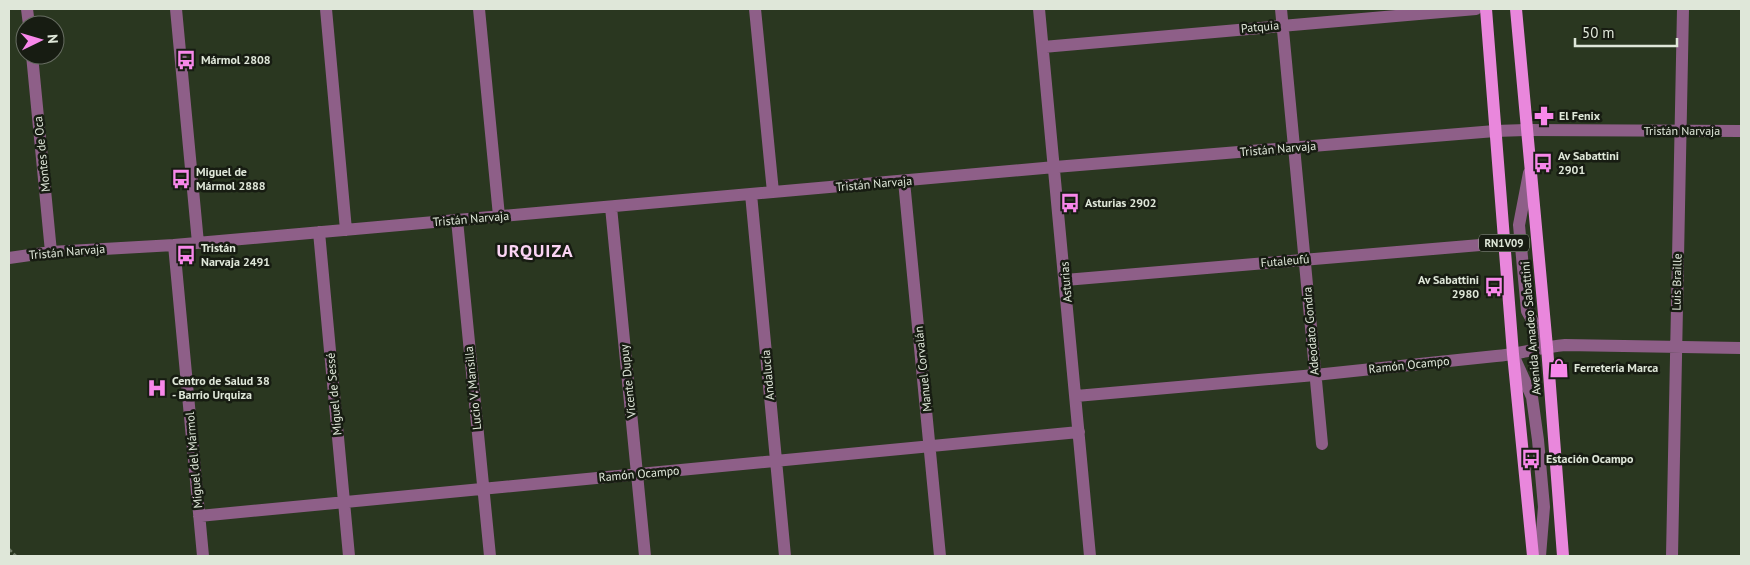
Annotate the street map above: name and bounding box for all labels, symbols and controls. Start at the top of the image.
north arrow [15,15,65,65]
scale bar [1575,15,1678,47]
street label: Patquia [1240,17,1280,36]
text: 50 m [1582,23,1615,42]
text: N [44,33,62,44]
bus stop icon: Mármol 2808 [175,49,197,71]
place label: Mármol 2808 [201,52,271,67]
pharmacy icon: El Fenix [1533,105,1555,127]
place label: El Fenix [1559,108,1601,123]
street label: Montes de Oca [30,115,53,193]
street label: Tristán Narvaja [1644,123,1720,138]
street label: Tristán Narvaja [1239,138,1317,159]
place label: Av Sabattini 2901 [1558,148,1619,177]
bus stop icon: Av Sabattini 2901 [1532,152,1554,174]
place label: Miguel de Mármol 2888 [196,164,266,193]
bus stop icon: Miguel de Mármol 2888 [170,168,192,190]
street label: Tristán Narvaja [835,173,913,194]
bus stop icon: Asturias 2902 [1059,192,1081,214]
place label: Asturias 2902 [1085,195,1157,210]
street label: Tristán Narvaja [432,208,510,229]
road number: RN1V09 [1479,234,1529,252]
district label: URQUIZA [496,239,574,262]
place label: Tristán Narvaja 2491 [201,240,270,269]
street label: Tristán Narvaja [28,241,106,262]
bus stop icon: Tristán Narvaja 2491 [175,244,197,266]
street label: Futaleufú [1260,251,1310,270]
street label: Luis Braille [1669,253,1684,311]
street label: Asturias [1056,261,1075,303]
street label: Avenida Amadeo Sabattini [1517,261,1544,395]
place label: Av Sabattini 2980 [1418,272,1479,301]
bus stop icon: Av Sabattini 2980 [1483,276,1505,298]
street label: Adeodato Gondra [1299,286,1322,376]
street label: Manuel Corvalán [911,326,934,413]
street label: Vicente Dupuy [616,343,639,420]
street label: Lucio V. Mansilla [461,345,484,431]
street label: Andalucía [758,349,777,401]
street label: Miguel de Sessé [322,352,345,436]
street label: Ramón Ocampo [1368,353,1450,376]
shop icon: Ferretería Marca [1548,357,1570,379]
place label: Ferretería Marca [1574,360,1658,375]
place label: Centro de Salud 38 - Barrio Urquiza [172,373,270,402]
hospital icon: Centro de Salud 38 - Barrio Urquiza [146,377,168,399]
street label: Miguel del Mármol [182,411,205,509]
bus stop icon: Estación Ocampo [1520,448,1542,470]
place label: Estación Ocampo [1546,451,1634,466]
street label: Ramón Ocampo [598,462,680,485]

